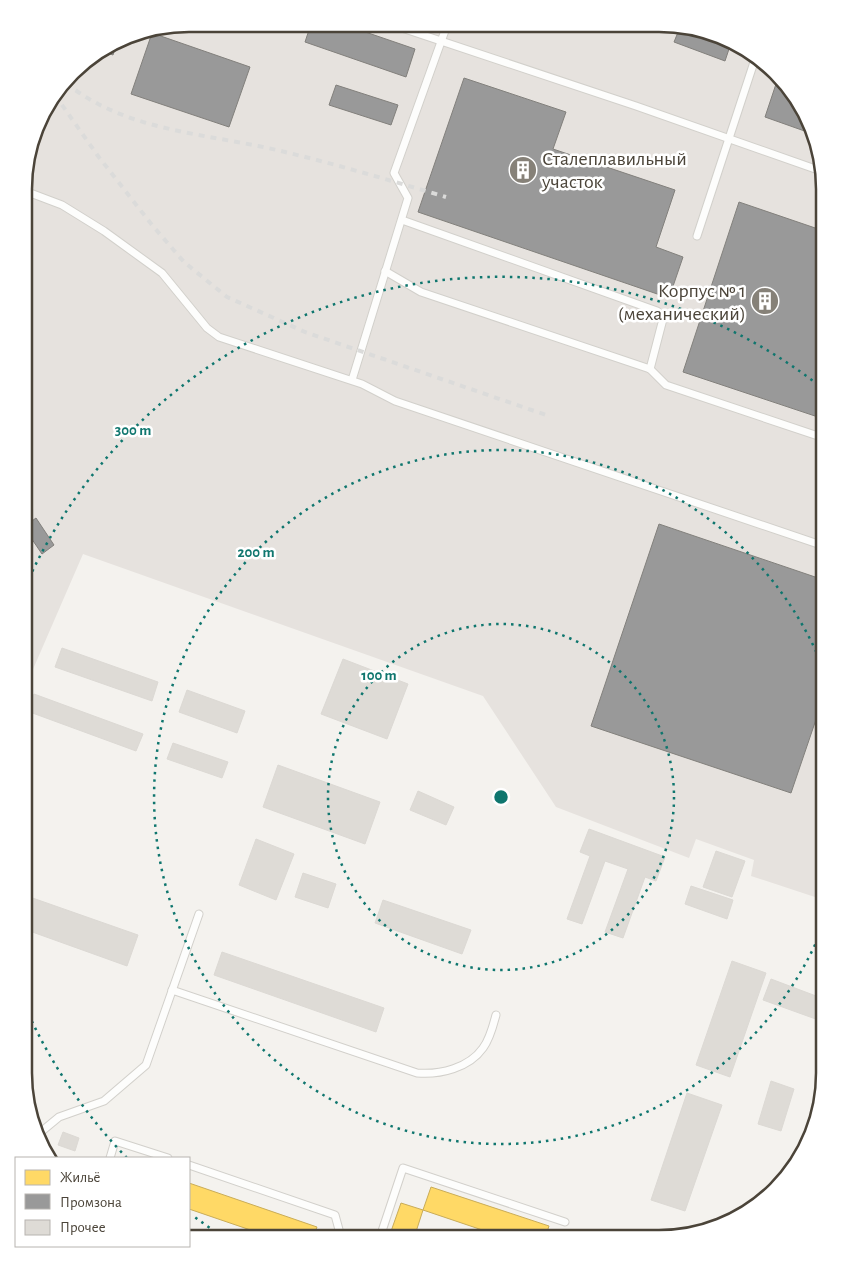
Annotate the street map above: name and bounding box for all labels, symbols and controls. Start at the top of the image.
place label: Сталеплавильный участок [541,149,687,192]
building icon: Сталеплавильный участок [508,155,538,185]
place label: Корпус № 1 (механический) [618,281,746,324]
building icon: Корпус № 1 (механический) [750,286,780,316]
text: 300 m [115,423,151,438]
text: 200 m [237,545,275,560]
text: 100 m [361,668,397,683]
centre of rings [492,788,510,806]
legend [15,1157,190,1247]
text: Жильё [60,1170,100,1185]
text: Промзона [60,1195,122,1210]
text: Прочее [60,1220,106,1235]

